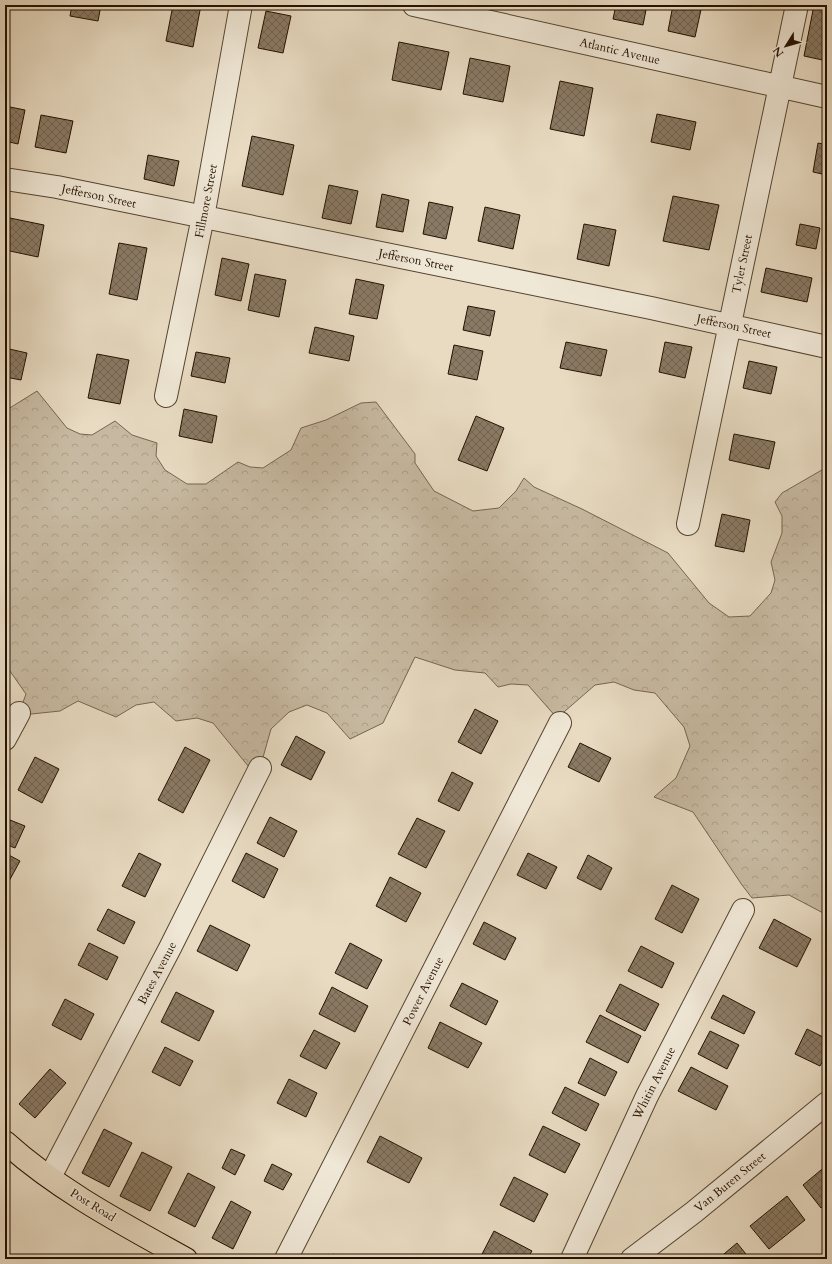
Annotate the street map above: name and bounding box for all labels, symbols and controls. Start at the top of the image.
north arrow [766,26,806,66]
street label: Atlantic Avenue [578,34,662,68]
text: N [769,43,787,60]
street label: Fillmore Street [191,163,221,239]
street label: Jefferson Street [58,180,138,212]
street label: Tyler Street [728,233,756,295]
street label: Jefferson Street [375,245,455,275]
street label: Jefferson Street [693,310,773,342]
street label: Bates Avenue [134,939,180,1007]
street label: Power Avenue [399,954,447,1028]
street label: Whitin Avenue [628,1044,679,1123]
street label: Van Buren Street [691,1148,769,1216]
street label: Post Road [67,1185,119,1226]

